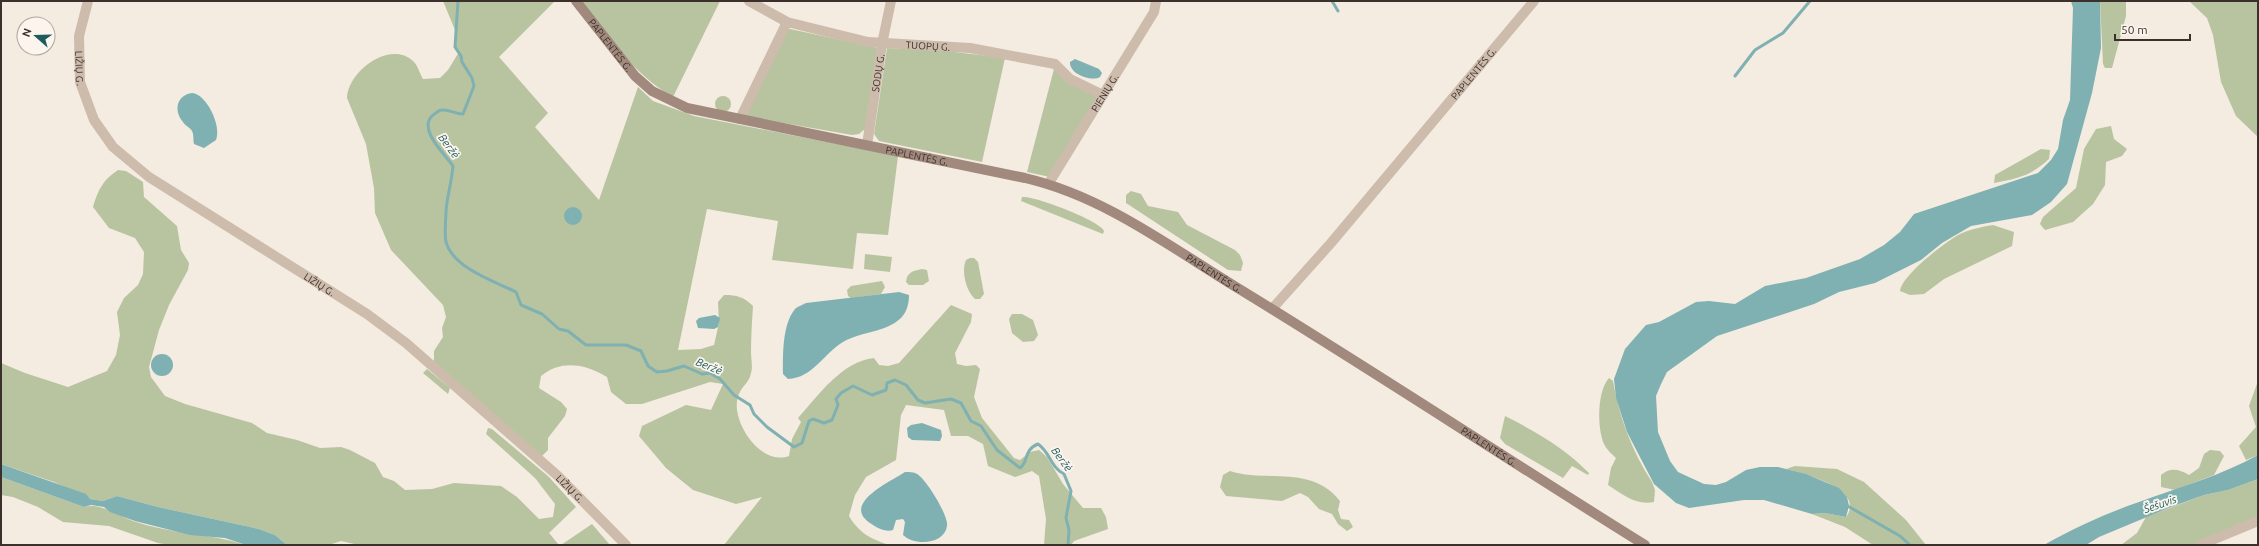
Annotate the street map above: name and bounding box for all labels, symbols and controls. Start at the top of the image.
north arrow [16,16,56,56]
street label: PAPLENTĖS G. [587,16,635,74]
scale bar [2115,16,2190,42]
text: 50 m [2121,23,2148,36]
text: N [20,27,34,38]
street label: TUOPŲ G. [905,39,951,52]
street label: PAPLENTĖS G. [1449,45,1498,101]
street label: LIŽIŲ G. [74,51,86,87]
street label: SODŲ G. [869,53,886,93]
street label: PIENIŲ G. [1089,72,1120,114]
water label: Beržė [436,132,462,161]
street label: PAPLENTĖS G. [885,144,950,168]
street label: PAPLENTĖS G. [1184,251,1244,295]
street label: LIŽIŲ G. [302,270,337,298]
water label: Beržė [694,355,724,377]
street label: PAPLENTĖS G. [1459,425,1519,468]
water label: Beržė [1049,445,1075,474]
street label: LIŽIŲ G. [554,472,586,504]
water label: Šešuvis [2141,492,2178,516]

